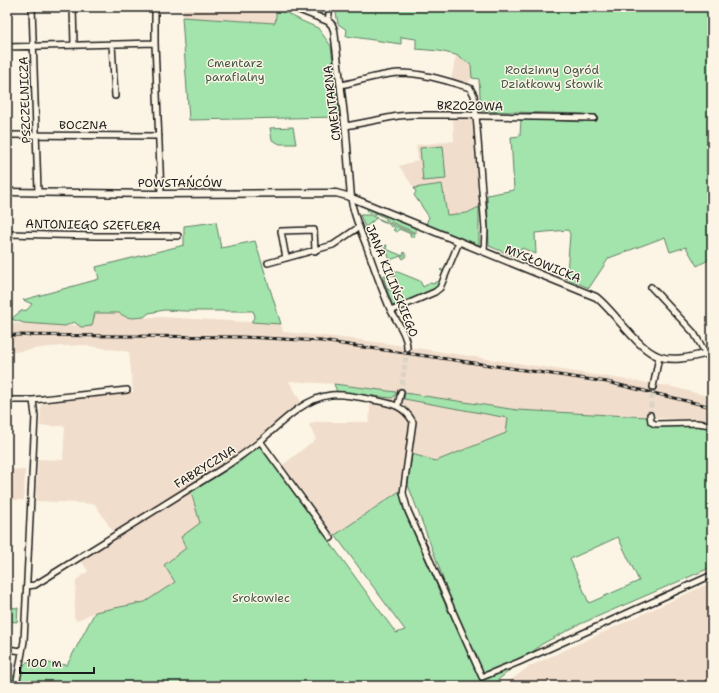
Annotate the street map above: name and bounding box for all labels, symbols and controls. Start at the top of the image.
park label: Cmentarz parafialny [205,55,265,85]
street label: PSZCZELNICZA [15,56,35,144]
park label: Rodzinny Ogród Działkowy Słowik [501,62,603,92]
street label: CMENTARNA [319,64,345,142]
street label: BRZOZOWA [437,97,504,115]
street label: BOCZNA [59,117,107,133]
street label: POWSTAŃCÓW [138,175,222,191]
street label: ANTONIEGO SZEFLERA [25,216,161,234]
street label: JANA KILIŃSKIEGO [362,222,422,340]
street label: MYSŁOWICKA [503,241,584,287]
street label: FABRYCZNA [171,442,239,492]
park label: Srokowiec [232,590,290,606]
scale bar [20,649,94,675]
text: 100 m [26,655,62,671]

